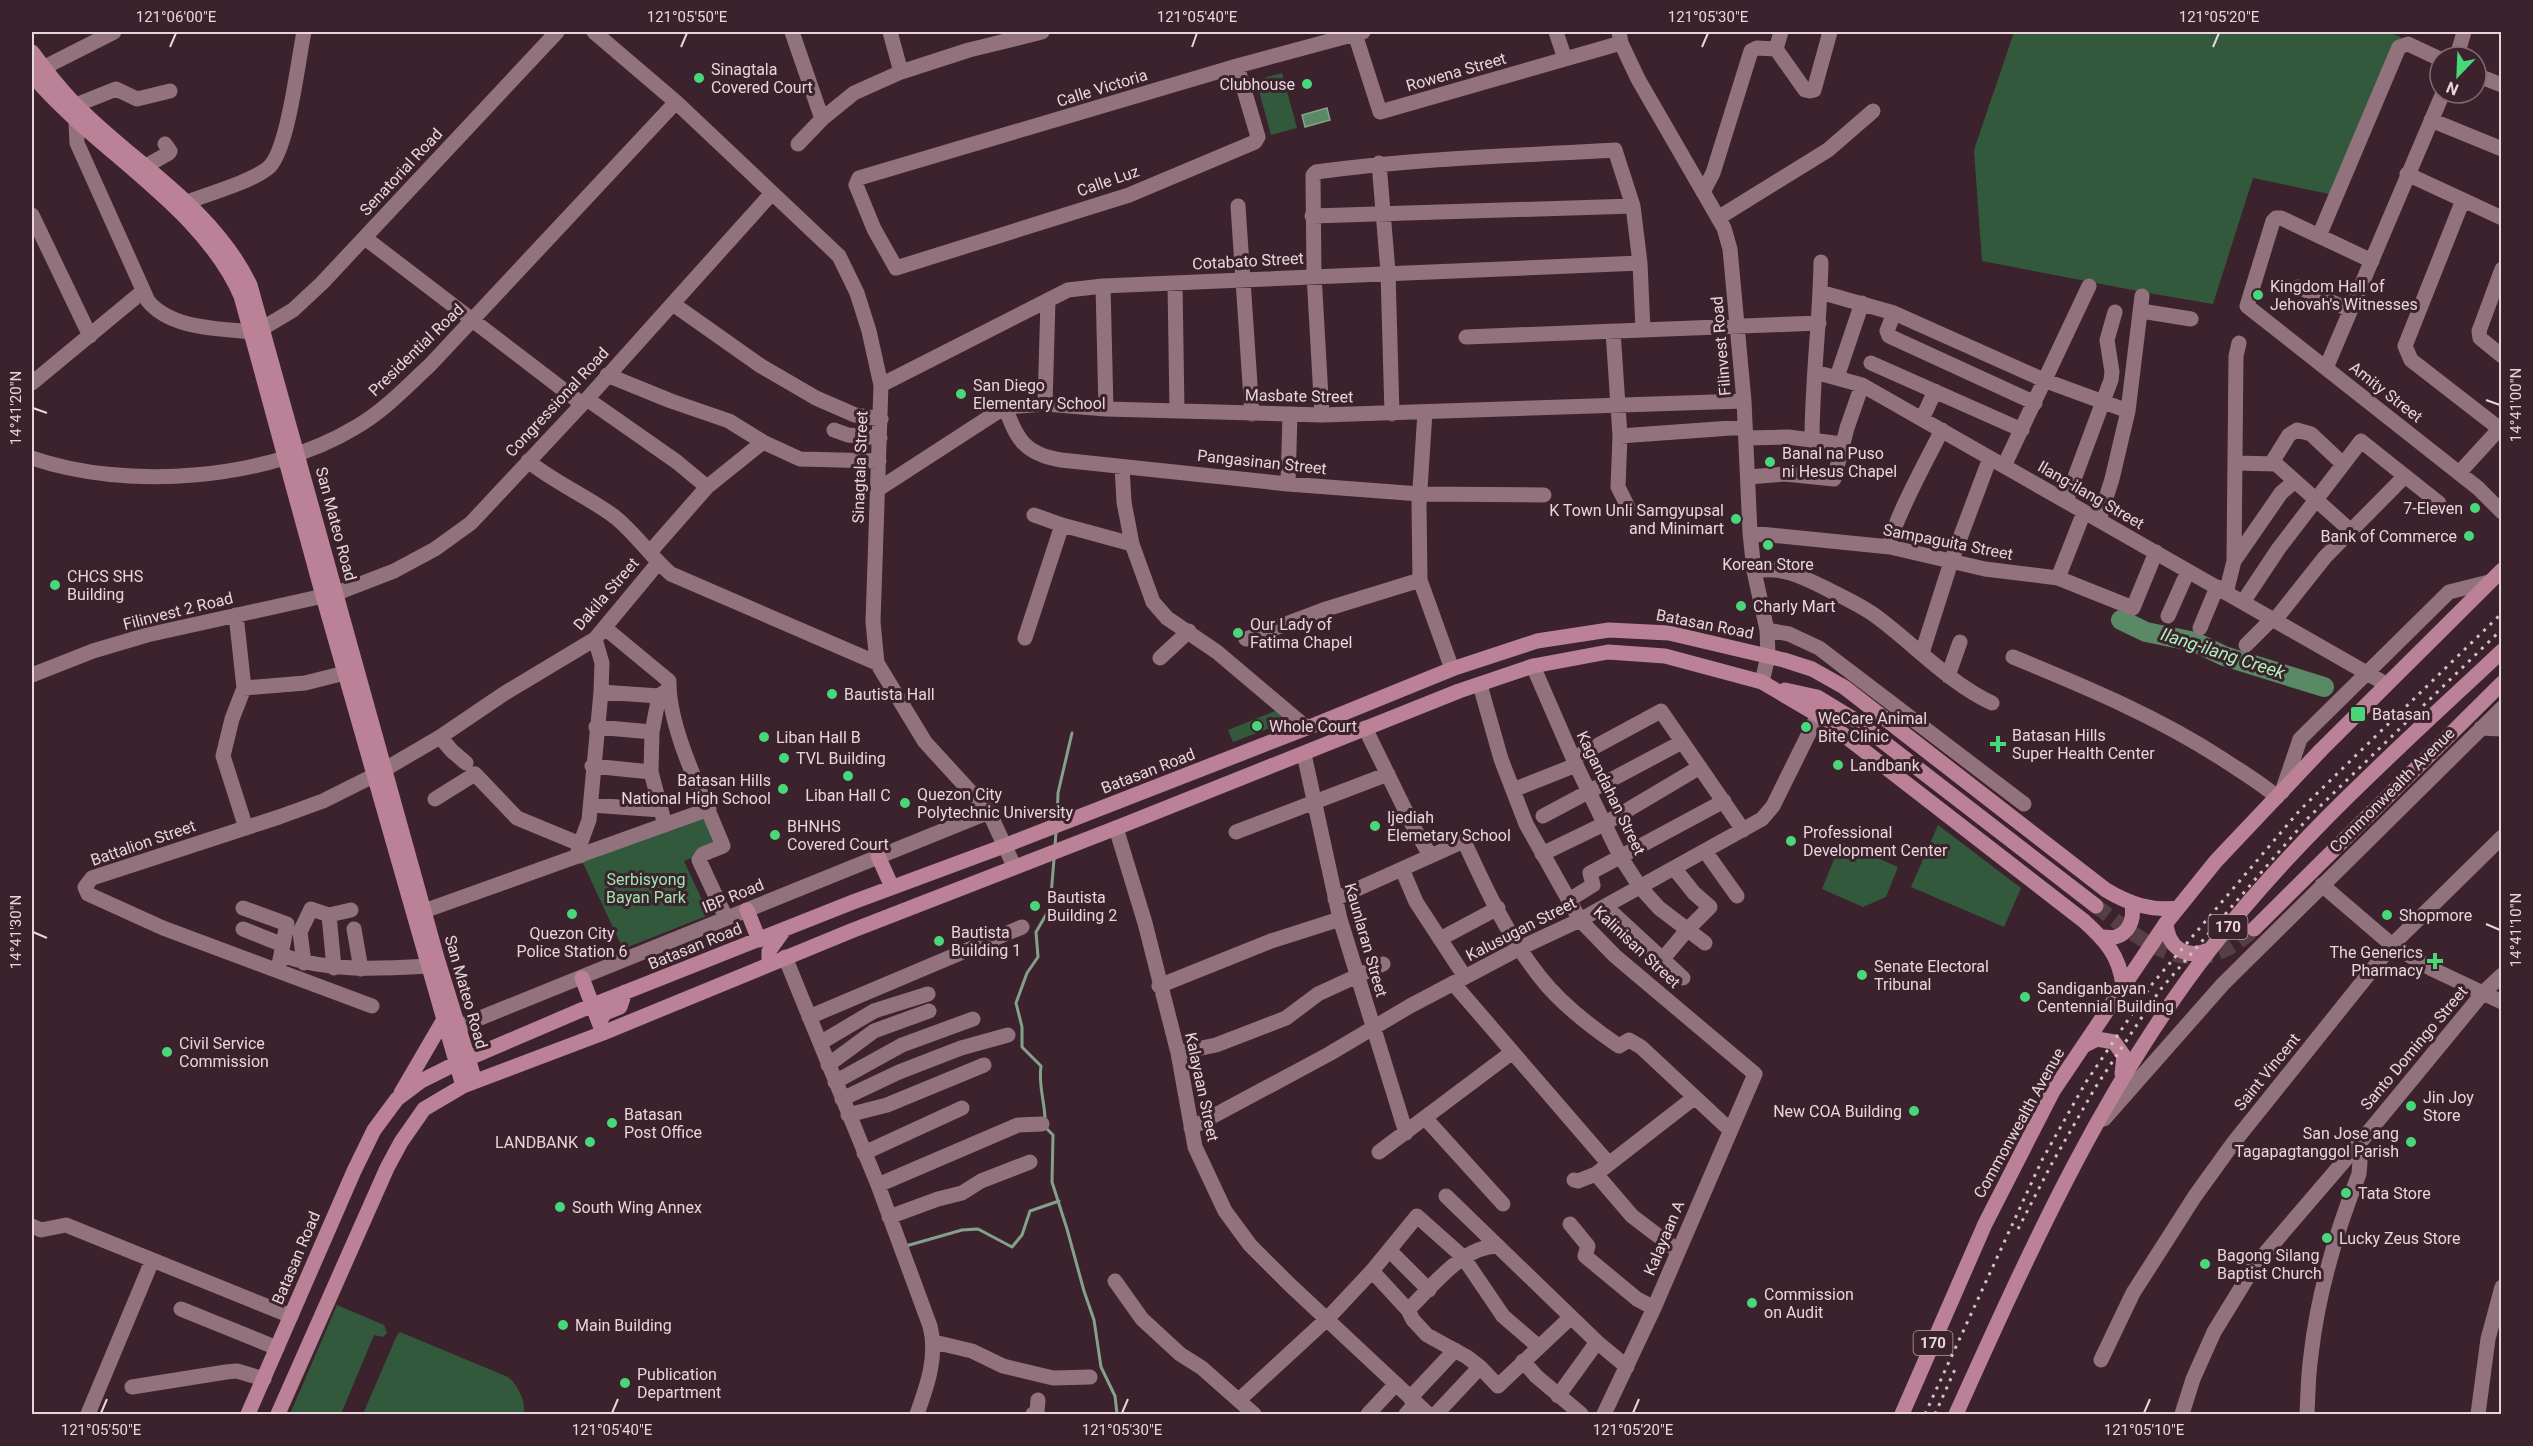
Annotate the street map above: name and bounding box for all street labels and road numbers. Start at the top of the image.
street label: Rowena Street [1404,49,1508,95]
street label: Calle Victoria [1054,65,1150,111]
street label: Senatorial Road [356,124,446,220]
street label: Calle Luz [1074,162,1142,200]
street label: Cotabato Street [1192,249,1304,273]
street label: Filinvest Road [1707,296,1735,396]
street label: Presidential Road [365,300,467,400]
street label: Congressional Road [501,343,613,461]
street label: Amity Street [2346,358,2426,426]
street label: Masbate Street [1245,386,1353,406]
street label: Sinagtala Street [849,410,871,524]
street label: Pangasinan Street [1196,446,1328,478]
street label: Ilang-ilang Street [2034,457,2148,533]
street label: San Mateo Road [312,465,360,583]
street label: Sampaguita Street [1882,520,2014,564]
street label: Dakila Street [569,554,643,634]
street label: Filinvest 2 Road [121,588,235,634]
street label: Batasan Road [1655,605,1755,643]
street label: Commonwealth Avenue [2326,724,2458,856]
street label: Kagandahan Street [1573,728,1649,858]
street label: Batasan Road [1098,744,1198,798]
street label: Battalion Street [88,816,198,870]
street label: IBP Road [699,875,767,917]
street label: Kaunlaran Street [1341,881,1391,999]
street label: Kalusugan Street [1463,893,1579,965]
street label: Kalinisan Street [1590,902,1684,992]
road number: 170 [2208,915,2248,939]
street label: Batasan Road [646,919,744,973]
street label: San Mateo Road [441,933,491,1051]
street label: Santo Domingo Street [2357,982,2471,1114]
street label: Saint Vincent [2230,1030,2304,1114]
street label: Kalayaan Street [1181,1031,1223,1143]
street label: Commonwealth Avenue [1970,1044,2068,1202]
street label: Kalayaan A [1640,1197,1688,1278]
street label: Batasan Road [268,1209,324,1307]
road number: 170 [1914,1331,1952,1355]

